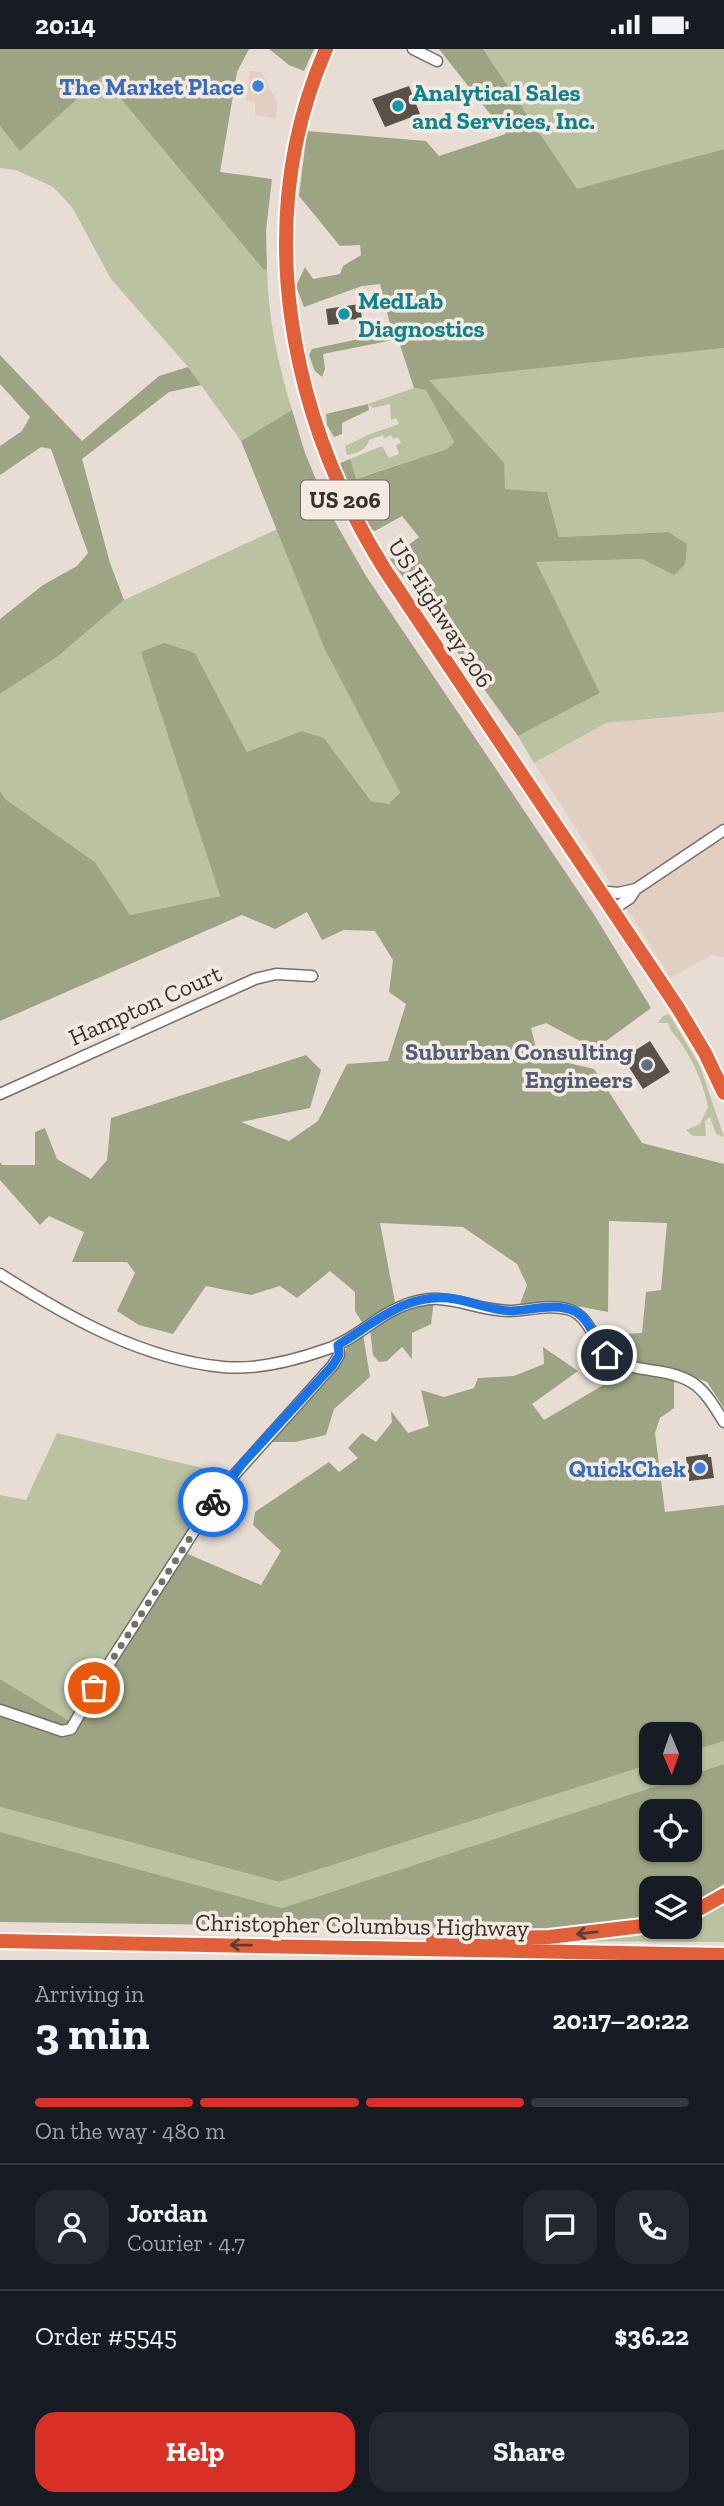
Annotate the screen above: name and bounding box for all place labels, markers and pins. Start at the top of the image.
place label: The Market Place [59,72,244,101]
marker: The Market Place [250,78,266,94]
place label: Analytical Sales and Services, Inc. [412,78,595,135]
marker: Analytical Sales and Services, Inc. [390,98,406,114]
place label: MedLab Diagnostics [358,286,485,343]
marker: MedLab Diagnostics [336,306,352,322]
place label: Suburban Consulting Engineers [405,1037,633,1094]
marker: Suburban Consulting Engineers [639,1057,655,1073]
pin [577,1325,637,1385]
place label: QuickChek [569,1454,686,1483]
marker: QuickChek [692,1460,708,1476]
pin [64,1658,124,1718]

